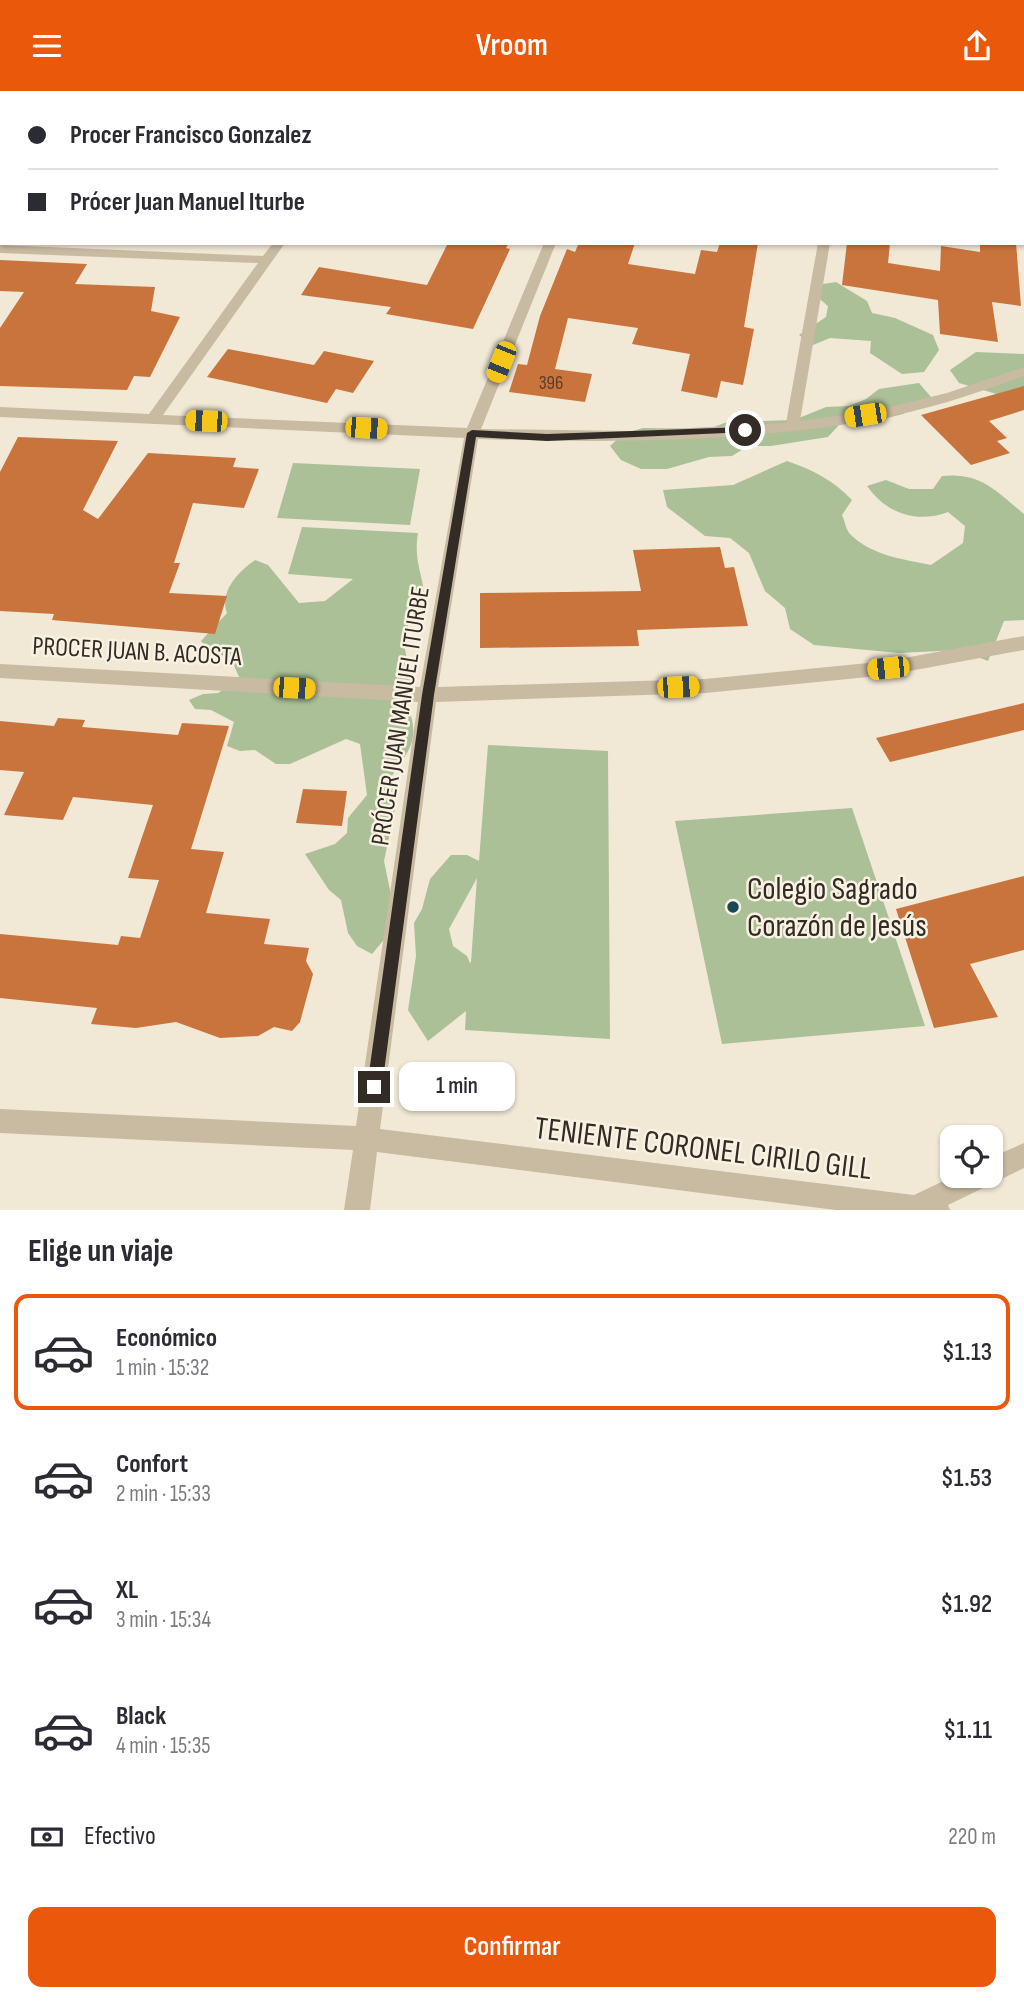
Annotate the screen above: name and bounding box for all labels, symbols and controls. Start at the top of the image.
text: Vroom [476,26,548,65]
icon: menu [28,27,66,65]
icon: share [958,27,996,65]
text: Procer Francisco Gonzalez [70,120,311,151]
text: Prócer Juan Manuel Iturbe [70,187,305,218]
car [484,339,519,385]
house number: 396 [539,372,563,395]
car [843,401,888,429]
car [185,410,228,432]
route start [729,414,761,446]
car [345,416,388,440]
street label: PRÓCER JUAN MANUEL ITURBE [365,584,437,848]
street label: PROCER JUAN B. ACOSTA [32,631,243,673]
car [867,655,910,681]
car [273,676,316,700]
car [657,676,700,698]
place label: Colegio Sagrado Corazón de Jesús [747,870,927,946]
marker: Colegio Sagrado Corazón de Jesús [725,899,741,915]
callout: 1 min [398,1063,514,1111]
route end [358,1071,390,1103]
text: 1 min [436,1072,478,1100]
street label: TENIENTE CORONEL CIRILO GILL [532,1109,874,1189]
map controls [940,1125,1003,1188]
button: locate [940,1125,1003,1188]
text: Elige un viaje [28,1232,173,1271]
icon: car [32,1321,95,1384]
text: Económico [116,1323,217,1354]
text: $1.13 [942,1337,992,1368]
text: 1 min · 15:32 [116,1354,209,1382]
icon: car [32,1447,95,1510]
text: Confort [116,1449,188,1480]
text: $1.53 [941,1463,992,1494]
text: 2 min · 15:33 [116,1480,211,1508]
icon: car [32,1573,95,1636]
text: XL [116,1575,138,1606]
text: $1.92 [940,1589,992,1620]
text: 3 min · 15:34 [116,1606,211,1634]
icon: car [32,1699,95,1762]
text: Black [116,1701,166,1732]
text: $1.11 [943,1715,992,1746]
text: 4 min · 15:35 [116,1732,211,1760]
icon: cash [28,1818,66,1856]
text: Efectivo [84,1821,156,1852]
text: 220 m [948,1823,996,1851]
button: Confirmar [28,1907,996,1987]

